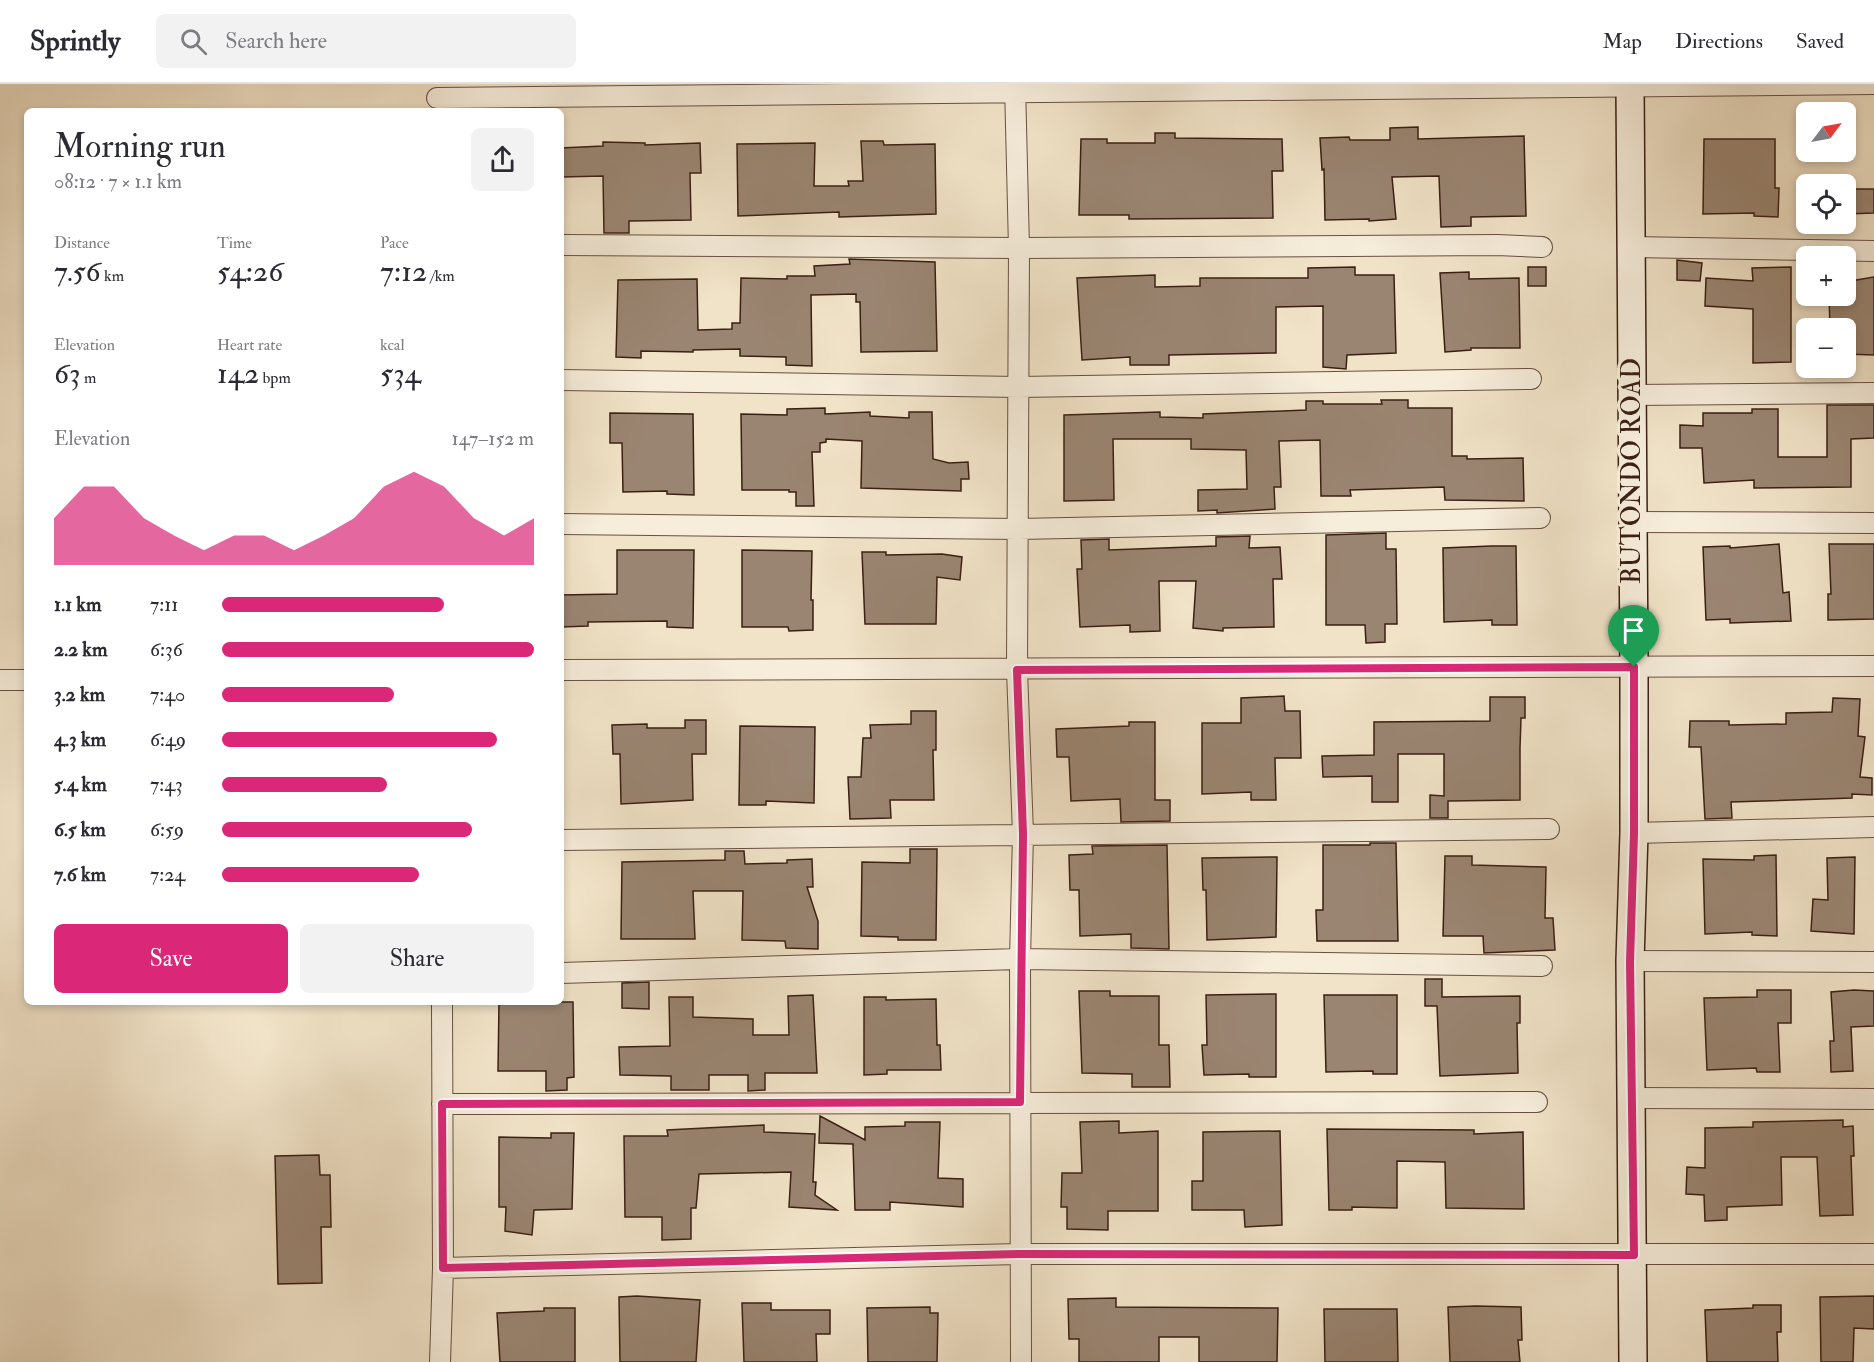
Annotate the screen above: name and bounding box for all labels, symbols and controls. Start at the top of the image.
search box [156,14,576,68]
text: Sprintly [30,24,120,59]
icon: search [177,25,210,58]
text: Search here [225,27,327,55]
text: Map [1602,28,1642,55]
text: Directions [1675,28,1763,55]
text: Saved [1796,28,1844,55]
north arrow [1796,102,1856,162]
map controls [1796,102,1856,378]
text: Morning run [54,126,226,167]
button: share [471,128,534,191]
text: 08:12 · 7 × 1.1 km [54,169,182,194]
button: locate [1796,174,1856,234]
text: Distance [54,233,110,253]
text: Time [217,233,252,253]
text: Pace [380,233,409,253]
button: + [1796,246,1856,306]
text: 7.56 [54,253,101,290]
text: 54:26 [217,253,283,290]
text: 7:12 [380,253,427,290]
text: km [101,266,124,286]
text: /km [427,266,455,286]
button: − [1796,318,1856,378]
text: Elevation [54,335,115,355]
text: Heart rate [217,335,282,355]
text: kcal [380,335,405,355]
text: 63 [54,355,81,392]
text: 142 [217,355,259,392]
text: 534 [380,355,421,392]
street label: BUTONDO ROAD [1616,358,1648,584]
text: m [81,368,96,388]
text: bpm [259,368,291,388]
text: Elevation [54,426,130,451]
text: 147–152 m [452,426,534,451]
text: 1.1 km [54,592,101,617]
text: 7:11 [150,592,178,617]
pin [1608,605,1659,667]
icon: arrive [1617,614,1650,647]
text: 2.2 km [54,637,107,662]
text: 6:36 [150,637,183,662]
text: 3.2 km [54,682,105,707]
text: 7:40 [150,682,185,707]
text: 4.3 km [54,727,106,752]
text: 6:49 [150,727,186,752]
text: 5.4 km [54,772,107,797]
text: 7:43 [150,772,183,797]
text: 6.5 km [54,817,106,842]
text: 6:59 [150,817,184,842]
text: 7.6 km [54,862,106,887]
text: 7:24 [150,862,185,887]
button: Save [54,924,288,993]
button: Share [300,924,534,993]

